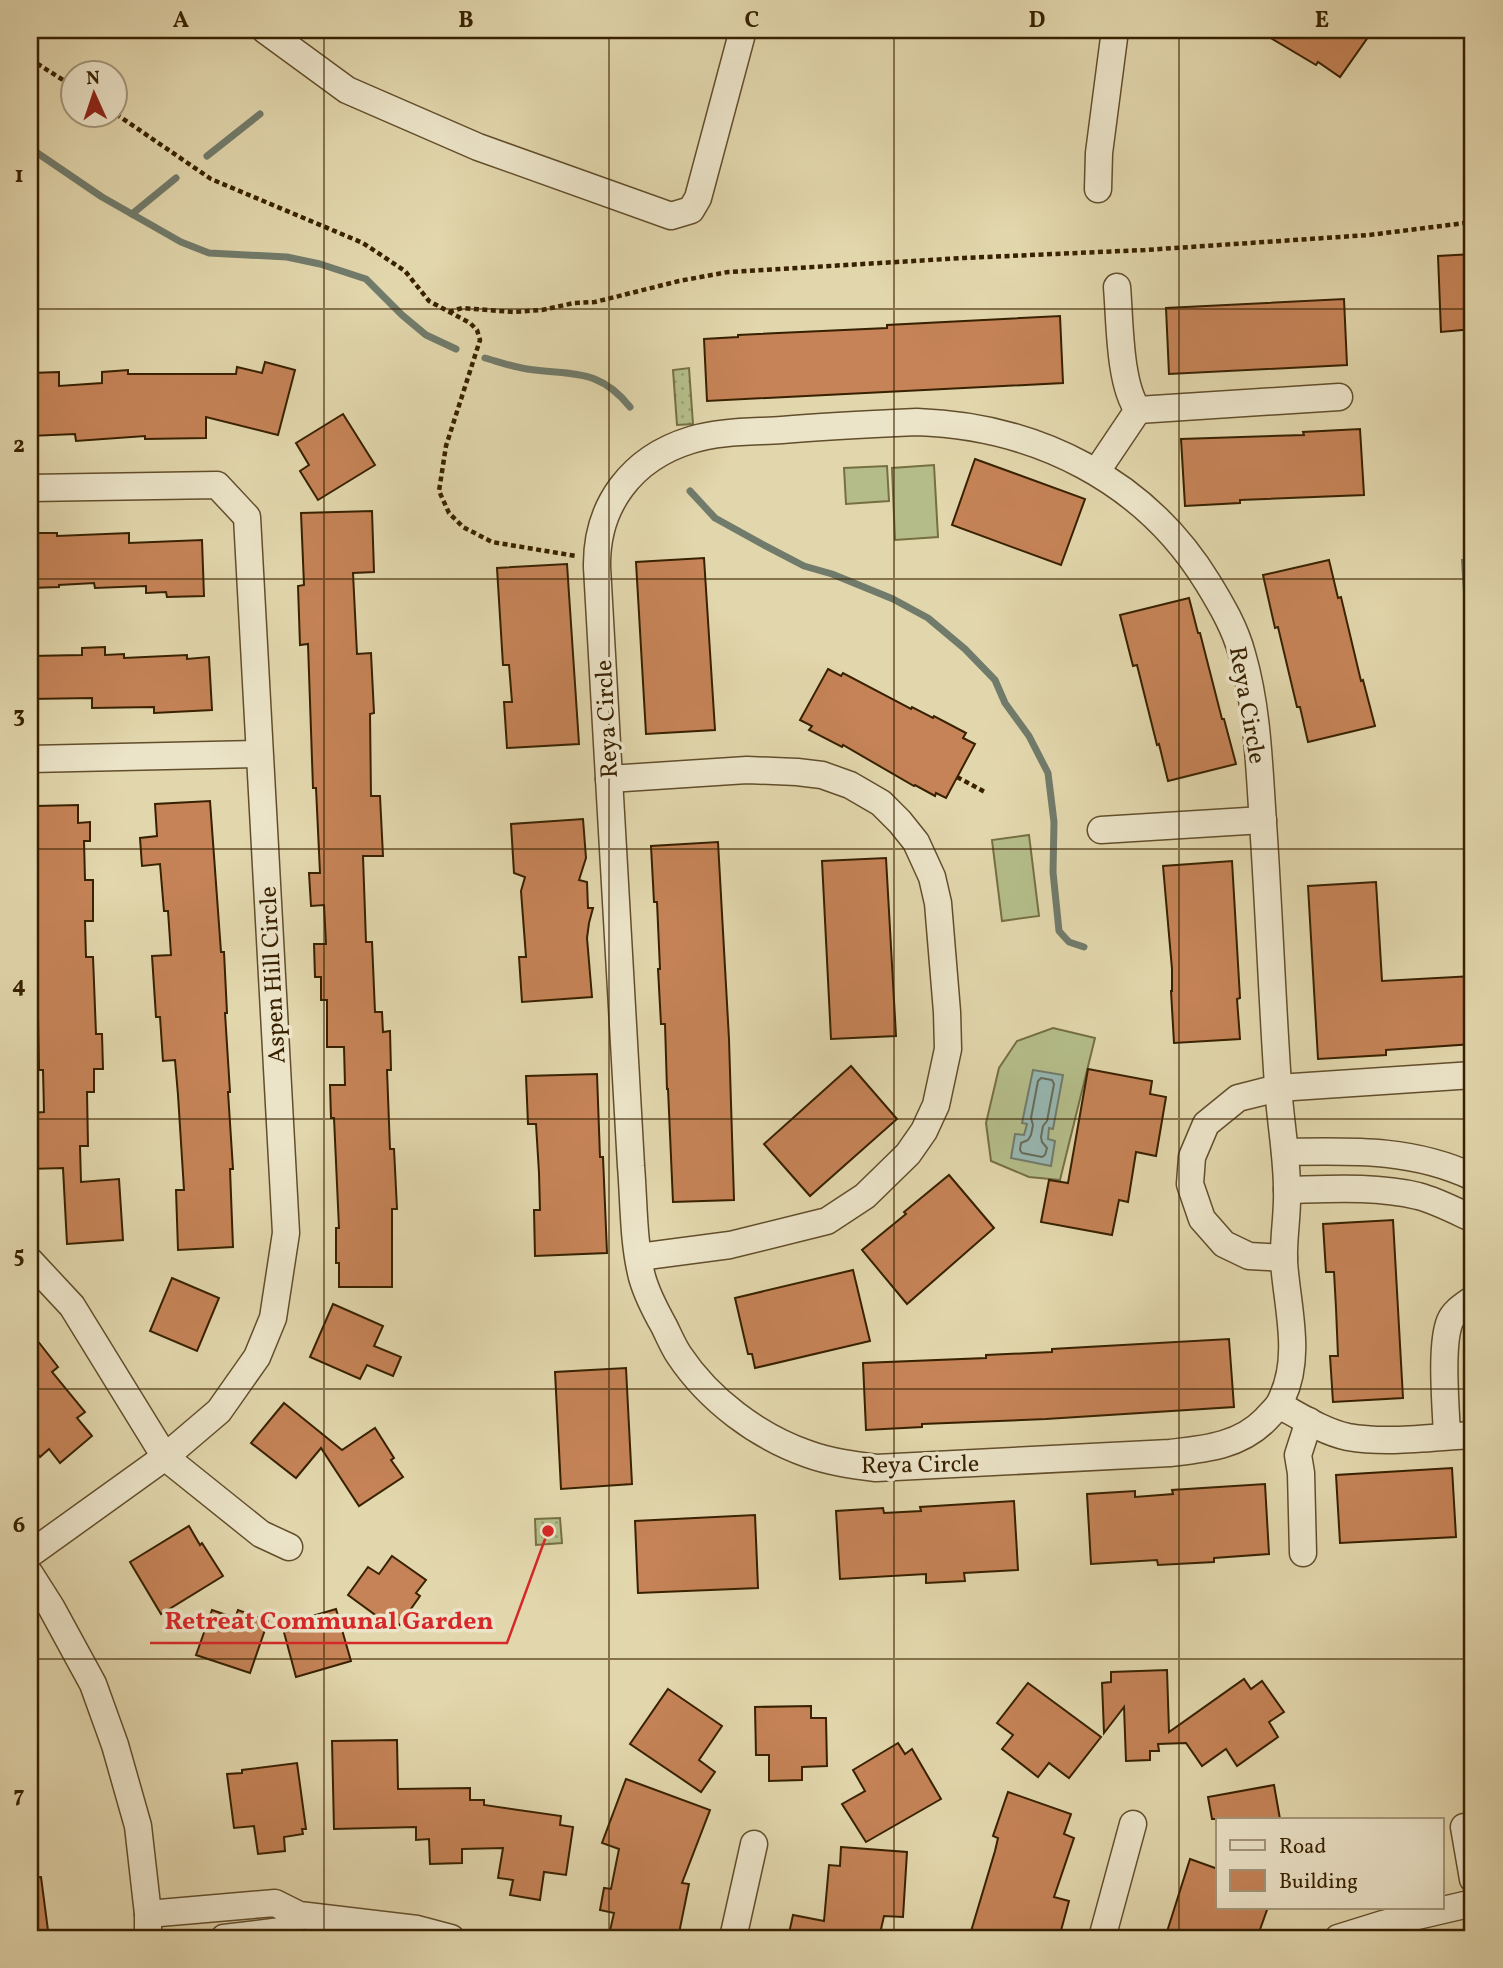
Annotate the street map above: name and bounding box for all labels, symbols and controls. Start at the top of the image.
text: A [173,5,189,37]
text: B [458,5,474,37]
text: C [745,5,759,37]
text: D [1029,5,1046,37]
text: E [1315,5,1329,37]
north arrow [60,60,130,130]
text: N [86,66,101,92]
text: 1 [14,160,24,192]
text: 2 [13,430,25,462]
street label: Reya Circle [1219,644,1273,767]
street label: Reya Circle [588,659,628,779]
text: 3 [13,700,25,732]
street label: Aspen Hill Circle [252,885,296,1064]
text: 4 [12,970,26,1002]
text: 5 [13,1240,25,1272]
street label: Reya Circle [861,1448,980,1484]
text: 6 [13,1510,25,1542]
callout: Retreat Communal Garden [150,1596,507,1643]
text: Retreat Communal Garden [164,1604,494,1640]
text: 7 [14,1780,25,1812]
legend [1216,1818,1444,1909]
text: Road [1279,1833,1326,1862]
text: Building [1279,1868,1358,1897]

